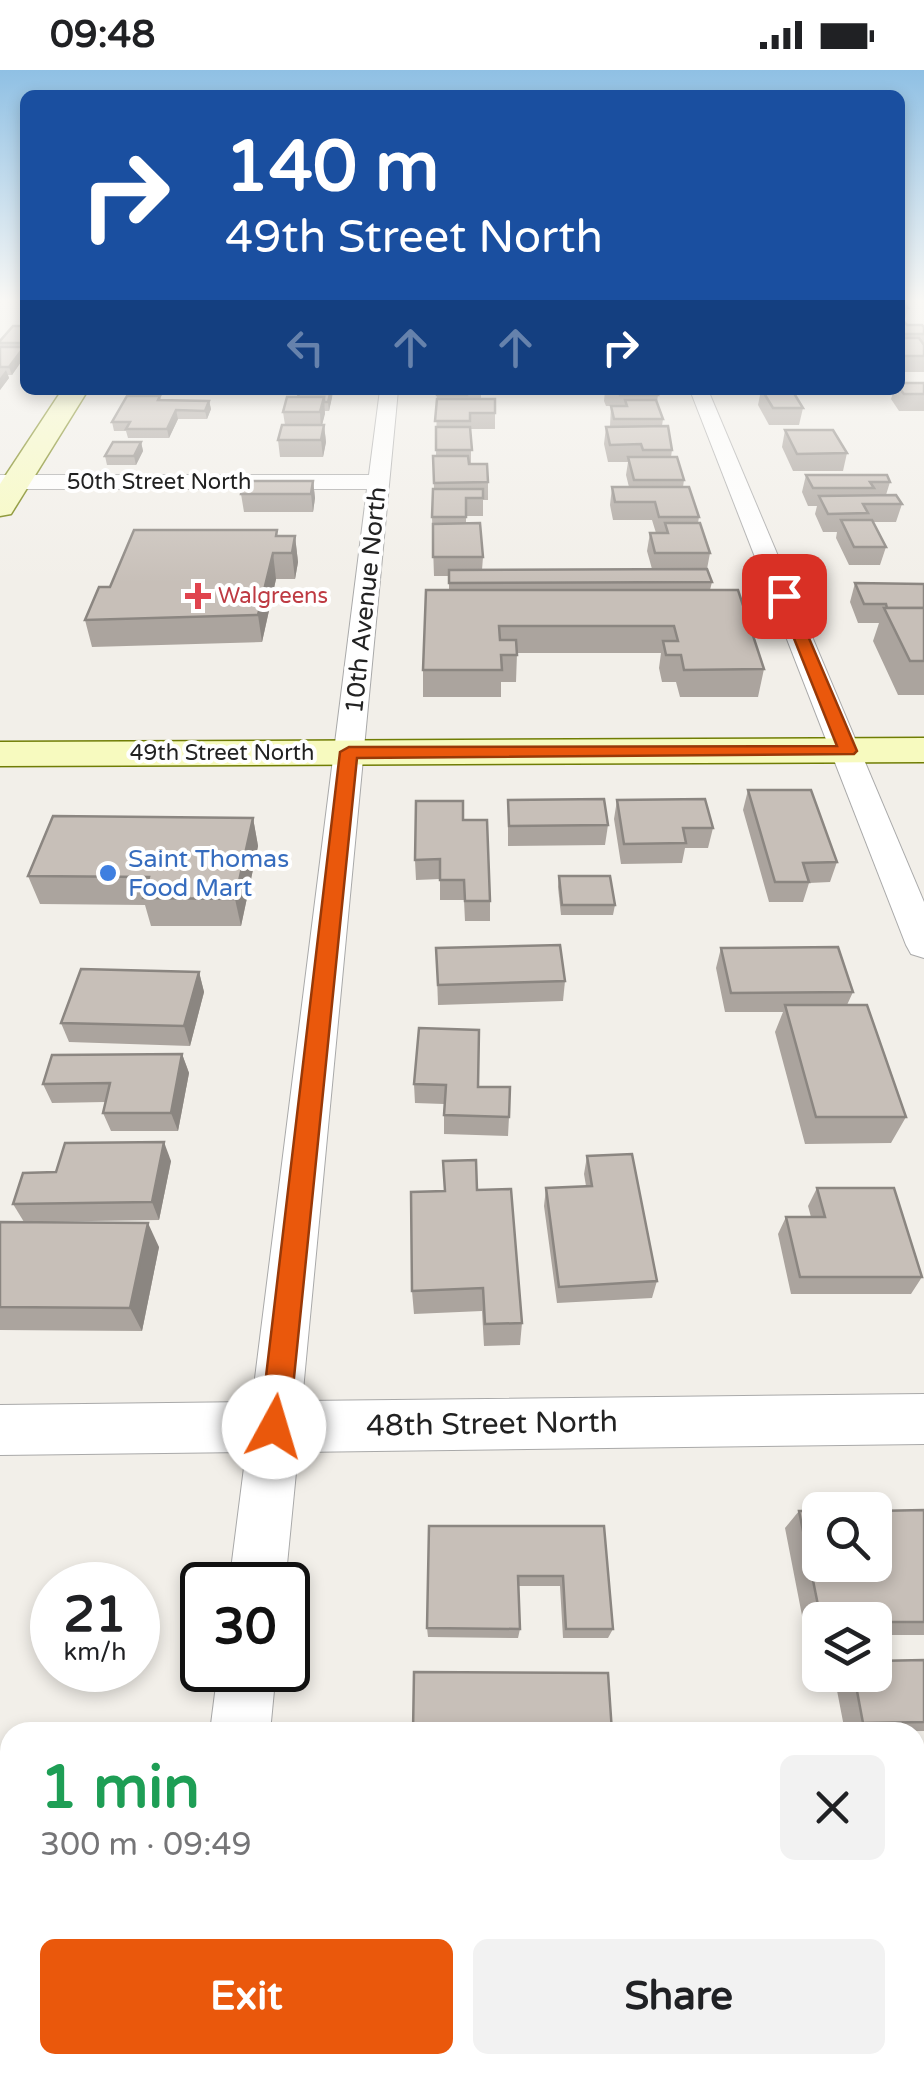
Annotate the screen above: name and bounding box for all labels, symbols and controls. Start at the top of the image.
text: 09:48 [50,12,155,58]
text: 140 m [225,126,439,210]
icon: right [60,130,190,260]
text: 49th Street North [225,211,603,265]
icon: left [278,320,333,375]
icon: ahead [383,320,438,375]
icon: ahead [488,320,543,375]
icon: right [593,320,648,375]
street label: 50th Street North [67,469,251,495]
street label: 10th Avenue North [339,485,393,715]
pin [742,554,827,639]
icon: arrive [757,569,812,624]
place label: Walgreens [218,583,328,609]
marker: Walgreens [187,585,209,607]
street label: 49th Street North [130,740,314,766]
place label: Saint Thomas Food Mart [128,844,289,903]
marker: Saint Thomas Food Mart [97,862,119,884]
position arrow [222,1375,326,1479]
street label: 48th Street North [366,1403,618,1445]
map controls [802,1492,892,1692]
button: search [802,1492,892,1582]
speed limit sign: 30 [180,1562,310,1692]
text: 21 [64,1585,126,1645]
button: layers [802,1602,892,1692]
text: km/h [64,1637,126,1667]
text: 1 min [40,1752,200,1824]
button: close [780,1755,885,1860]
text: 300 m · 09:49 [40,1826,252,1864]
button: Exit [40,1939,453,2054]
button: Share [473,1939,885,2054]

